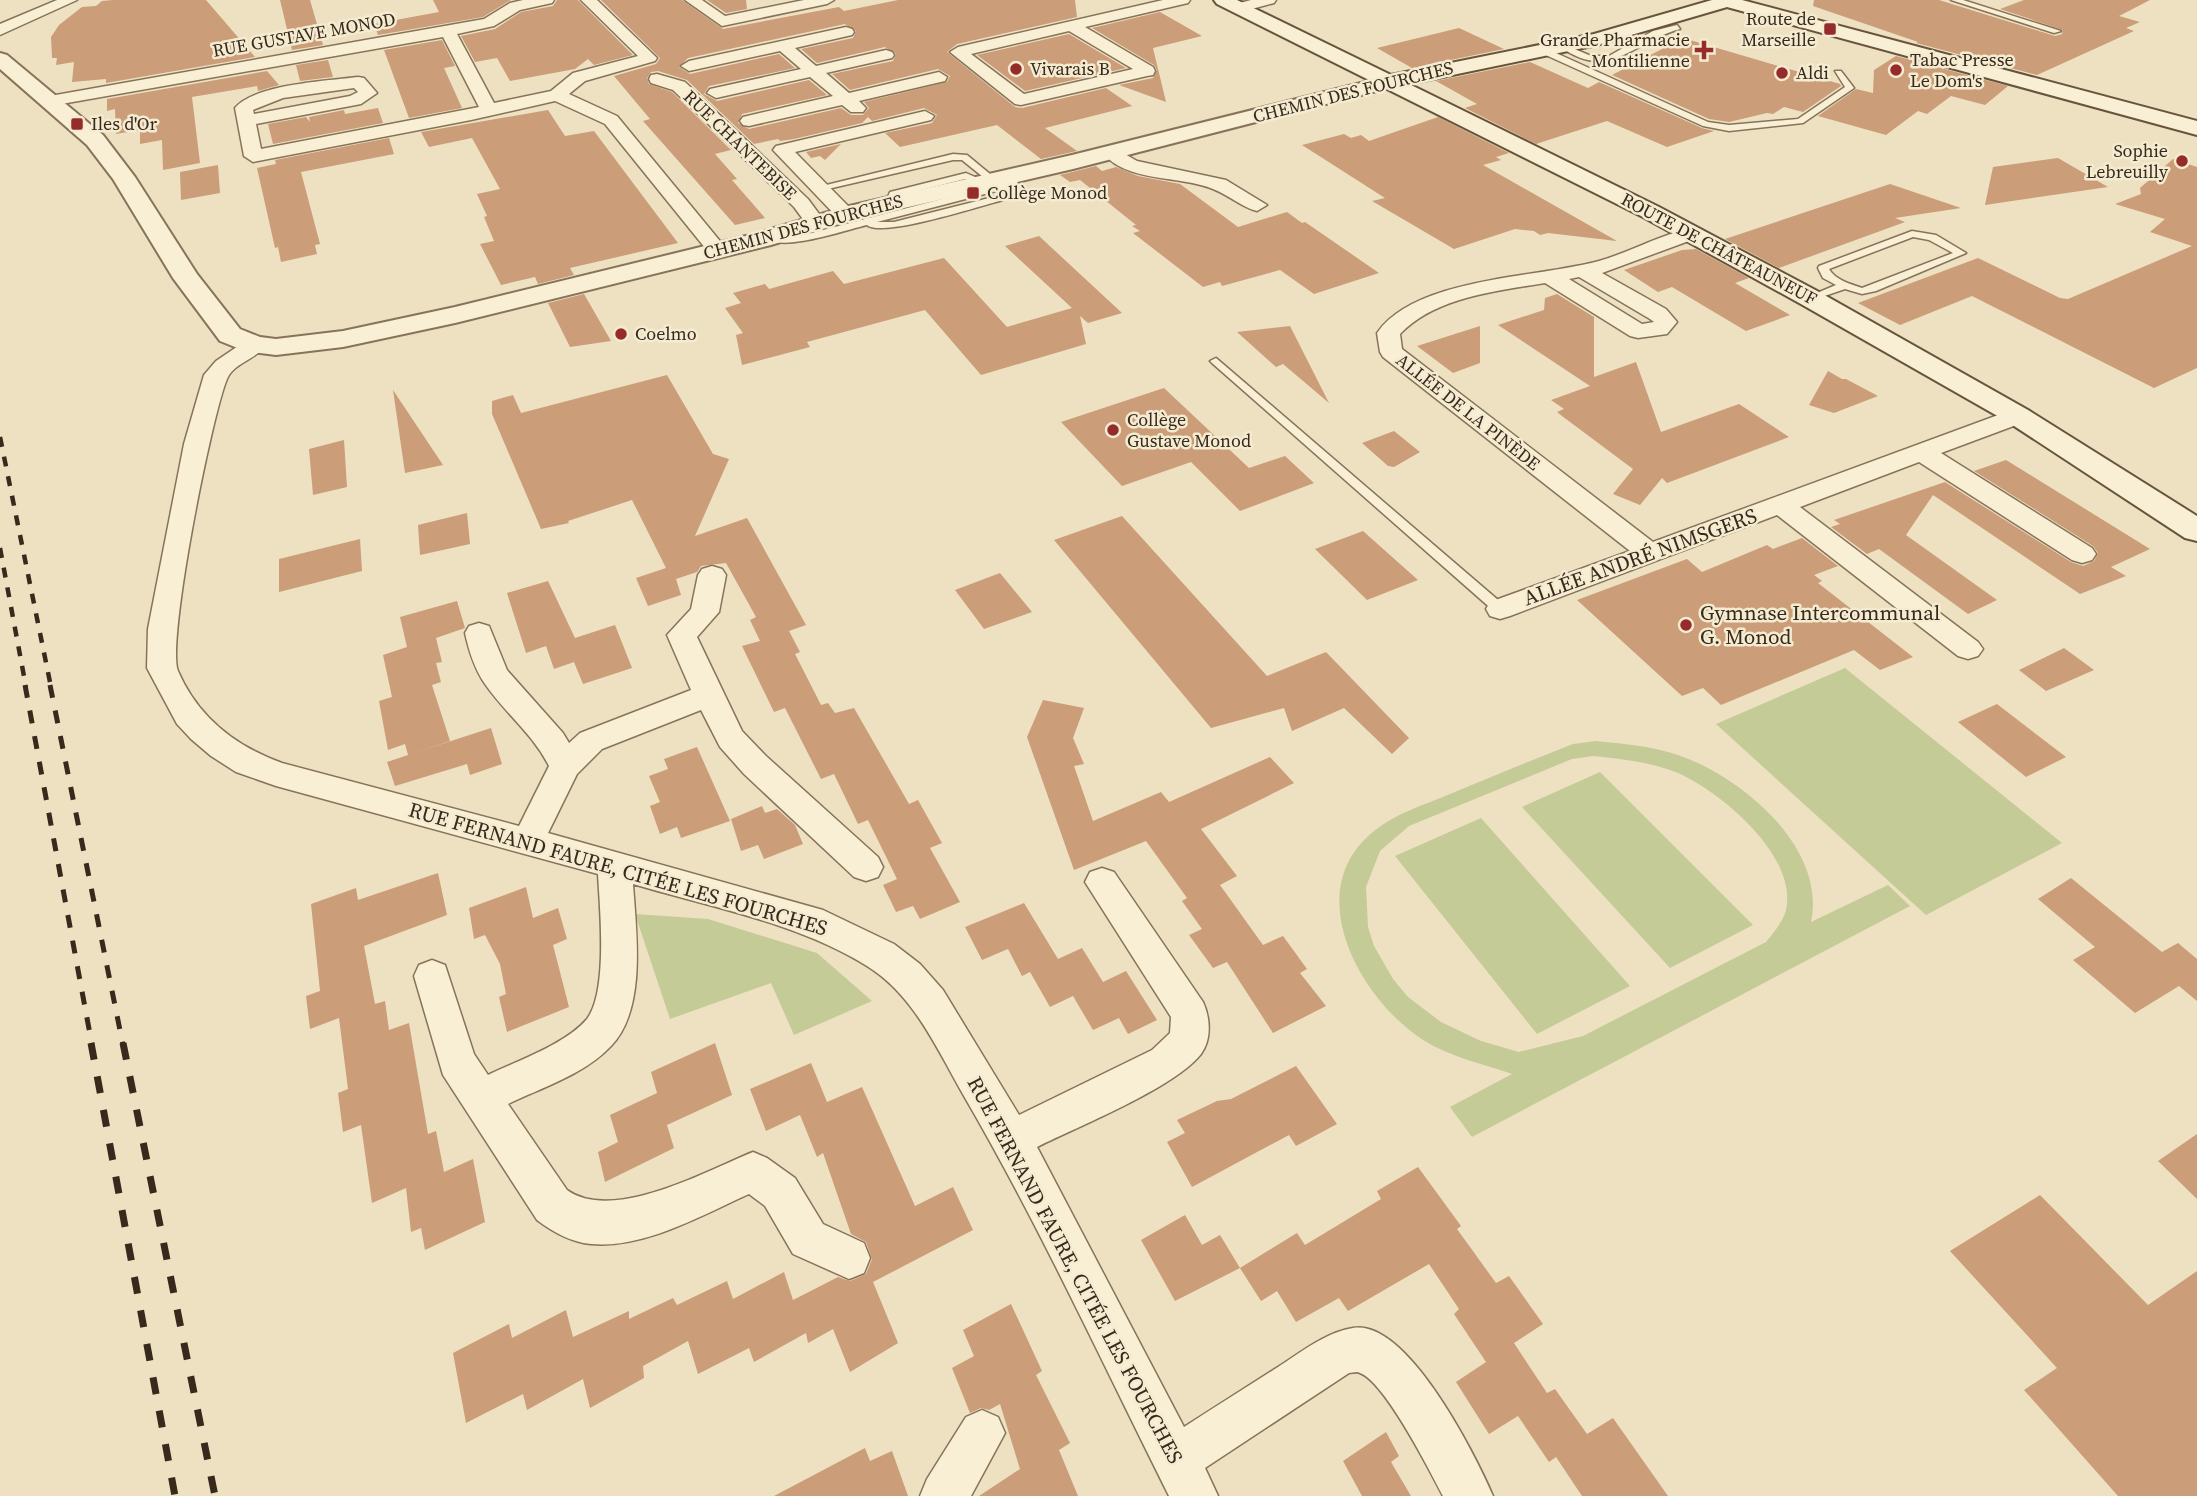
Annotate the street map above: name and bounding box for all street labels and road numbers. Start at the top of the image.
street label: RUE GUSTAVE MONOD [210,6,397,63]
street label: CHEMIN DES FOURCHES [1250,55,1456,129]
street label: RUE CHANTEBISE [678,84,803,205]
street label: ROUTE DE CHÂTEAUNEUF [1617,186,1822,311]
street label: CHEMIN DES FOURCHES [700,188,905,265]
street label: ALLÉE DE LA PINÈDE [1391,347,1546,476]
street label: ALLÉE ANDRÉ NIMSGERS [1519,501,1761,612]
street label: RUE FERNAND FAURE, CITÉE LES FOURCHES [405,795,831,942]
street label: RUE FERNAND FAURE, CITÉE LES FOURCHES [961,1071,1190,1468]

